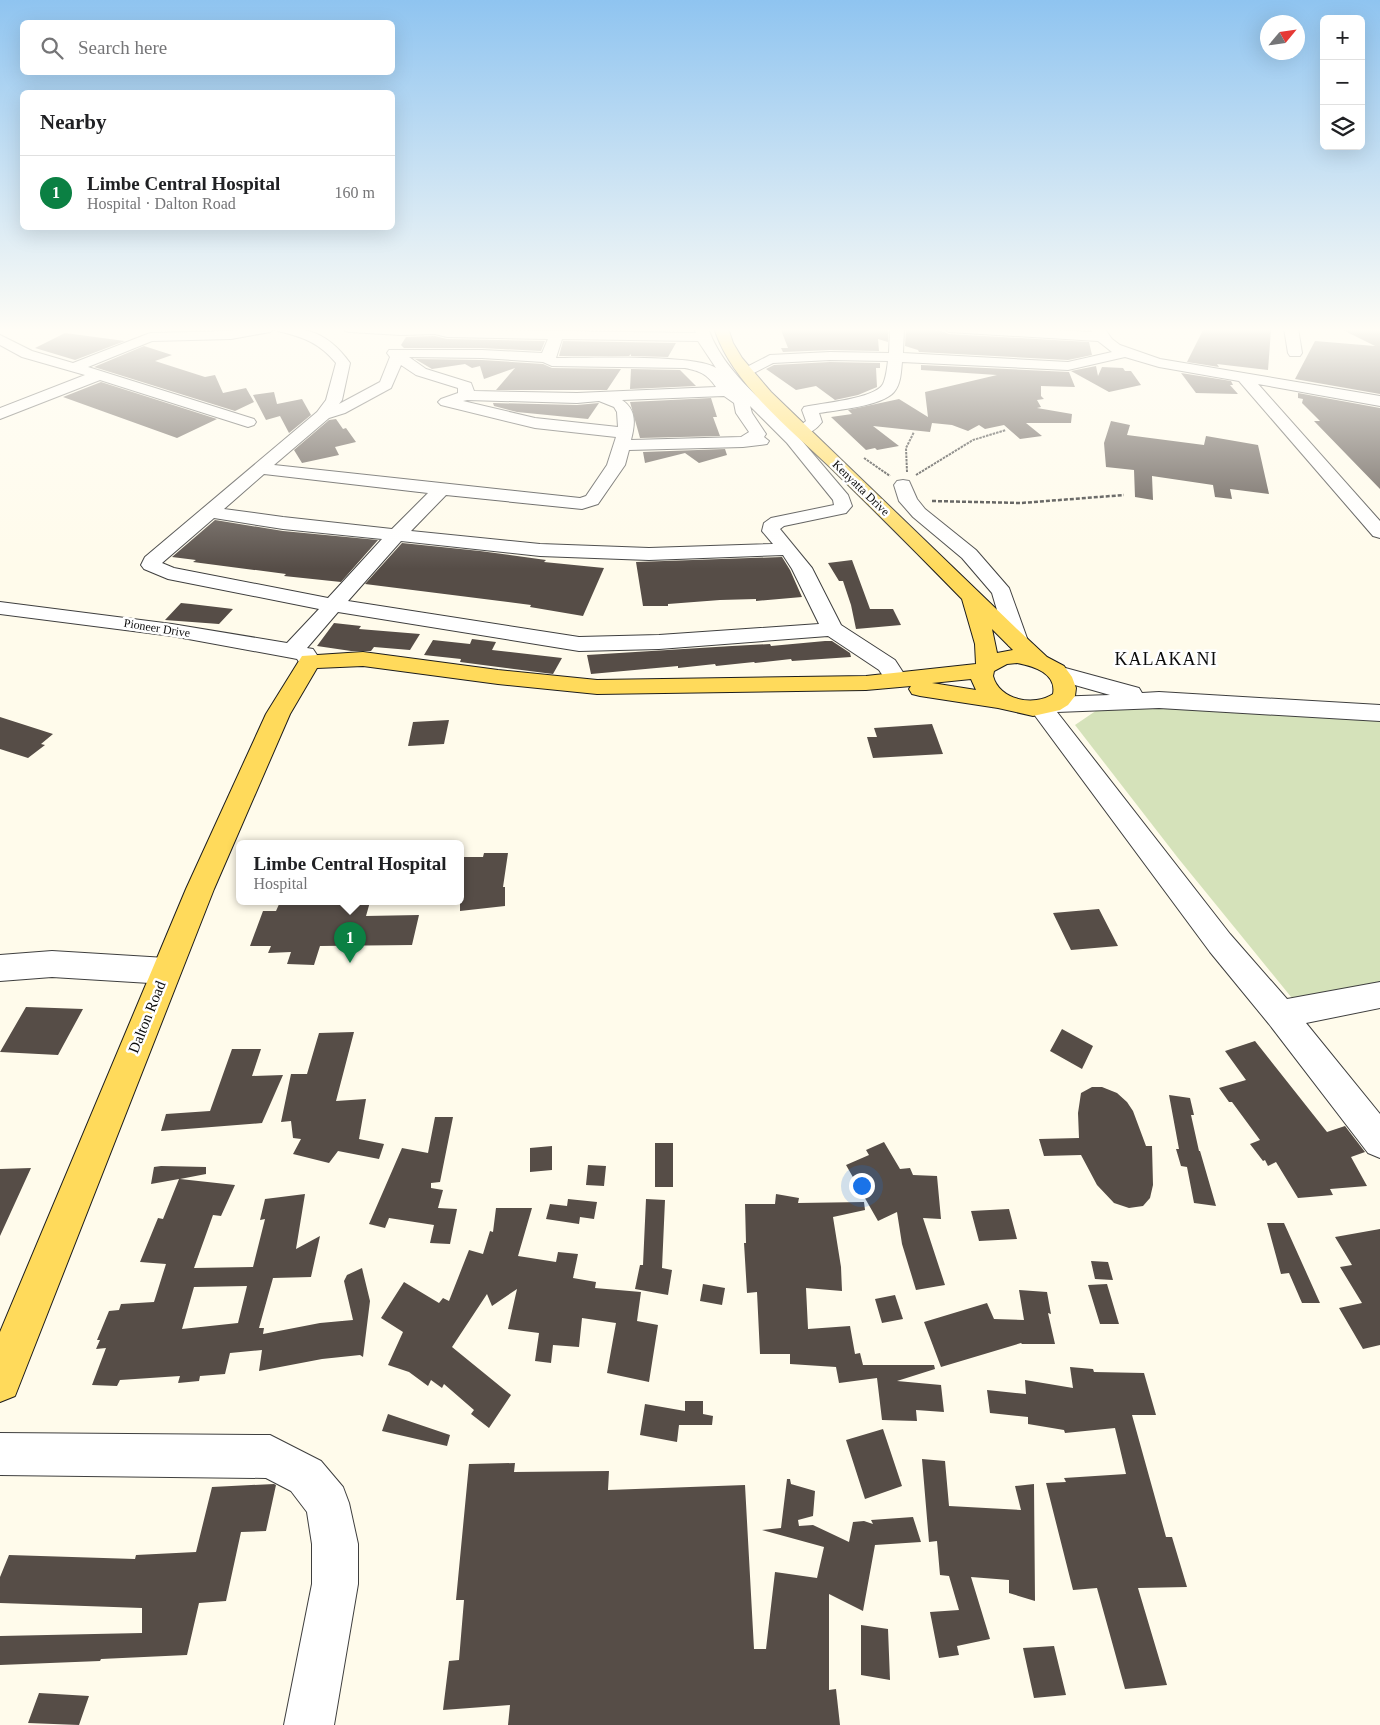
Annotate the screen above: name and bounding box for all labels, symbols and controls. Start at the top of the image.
north arrow [1260,15,1305,60]
map controls [1320,15,1365,150]
button: + [1320,15,1365,60]
search box [20,20,395,75]
icon: search [38,34,66,62]
text: Search here [78,37,167,58]
button: − [1320,60,1365,105]
button: layers [1320,105,1365,150]
text: Nearby [40,110,107,134]
text: Limbe Central Hospital [87,173,280,194]
text: 1 [52,184,60,201]
text: 160 m [335,184,375,201]
text: Hospital · Dalton Road [87,195,236,212]
street label: Kenyatta Drive [830,457,892,519]
street label: Pioneer Drive [123,616,191,640]
district label: KALAKANI [1115,649,1217,669]
popup [236,840,464,905]
text: Limbe Central Hospital [253,853,447,874]
text: Hospital [253,875,308,892]
pin: 1 [334,922,366,963]
street label: Dalton Road [125,978,169,1055]
your location [849,1173,875,1199]

